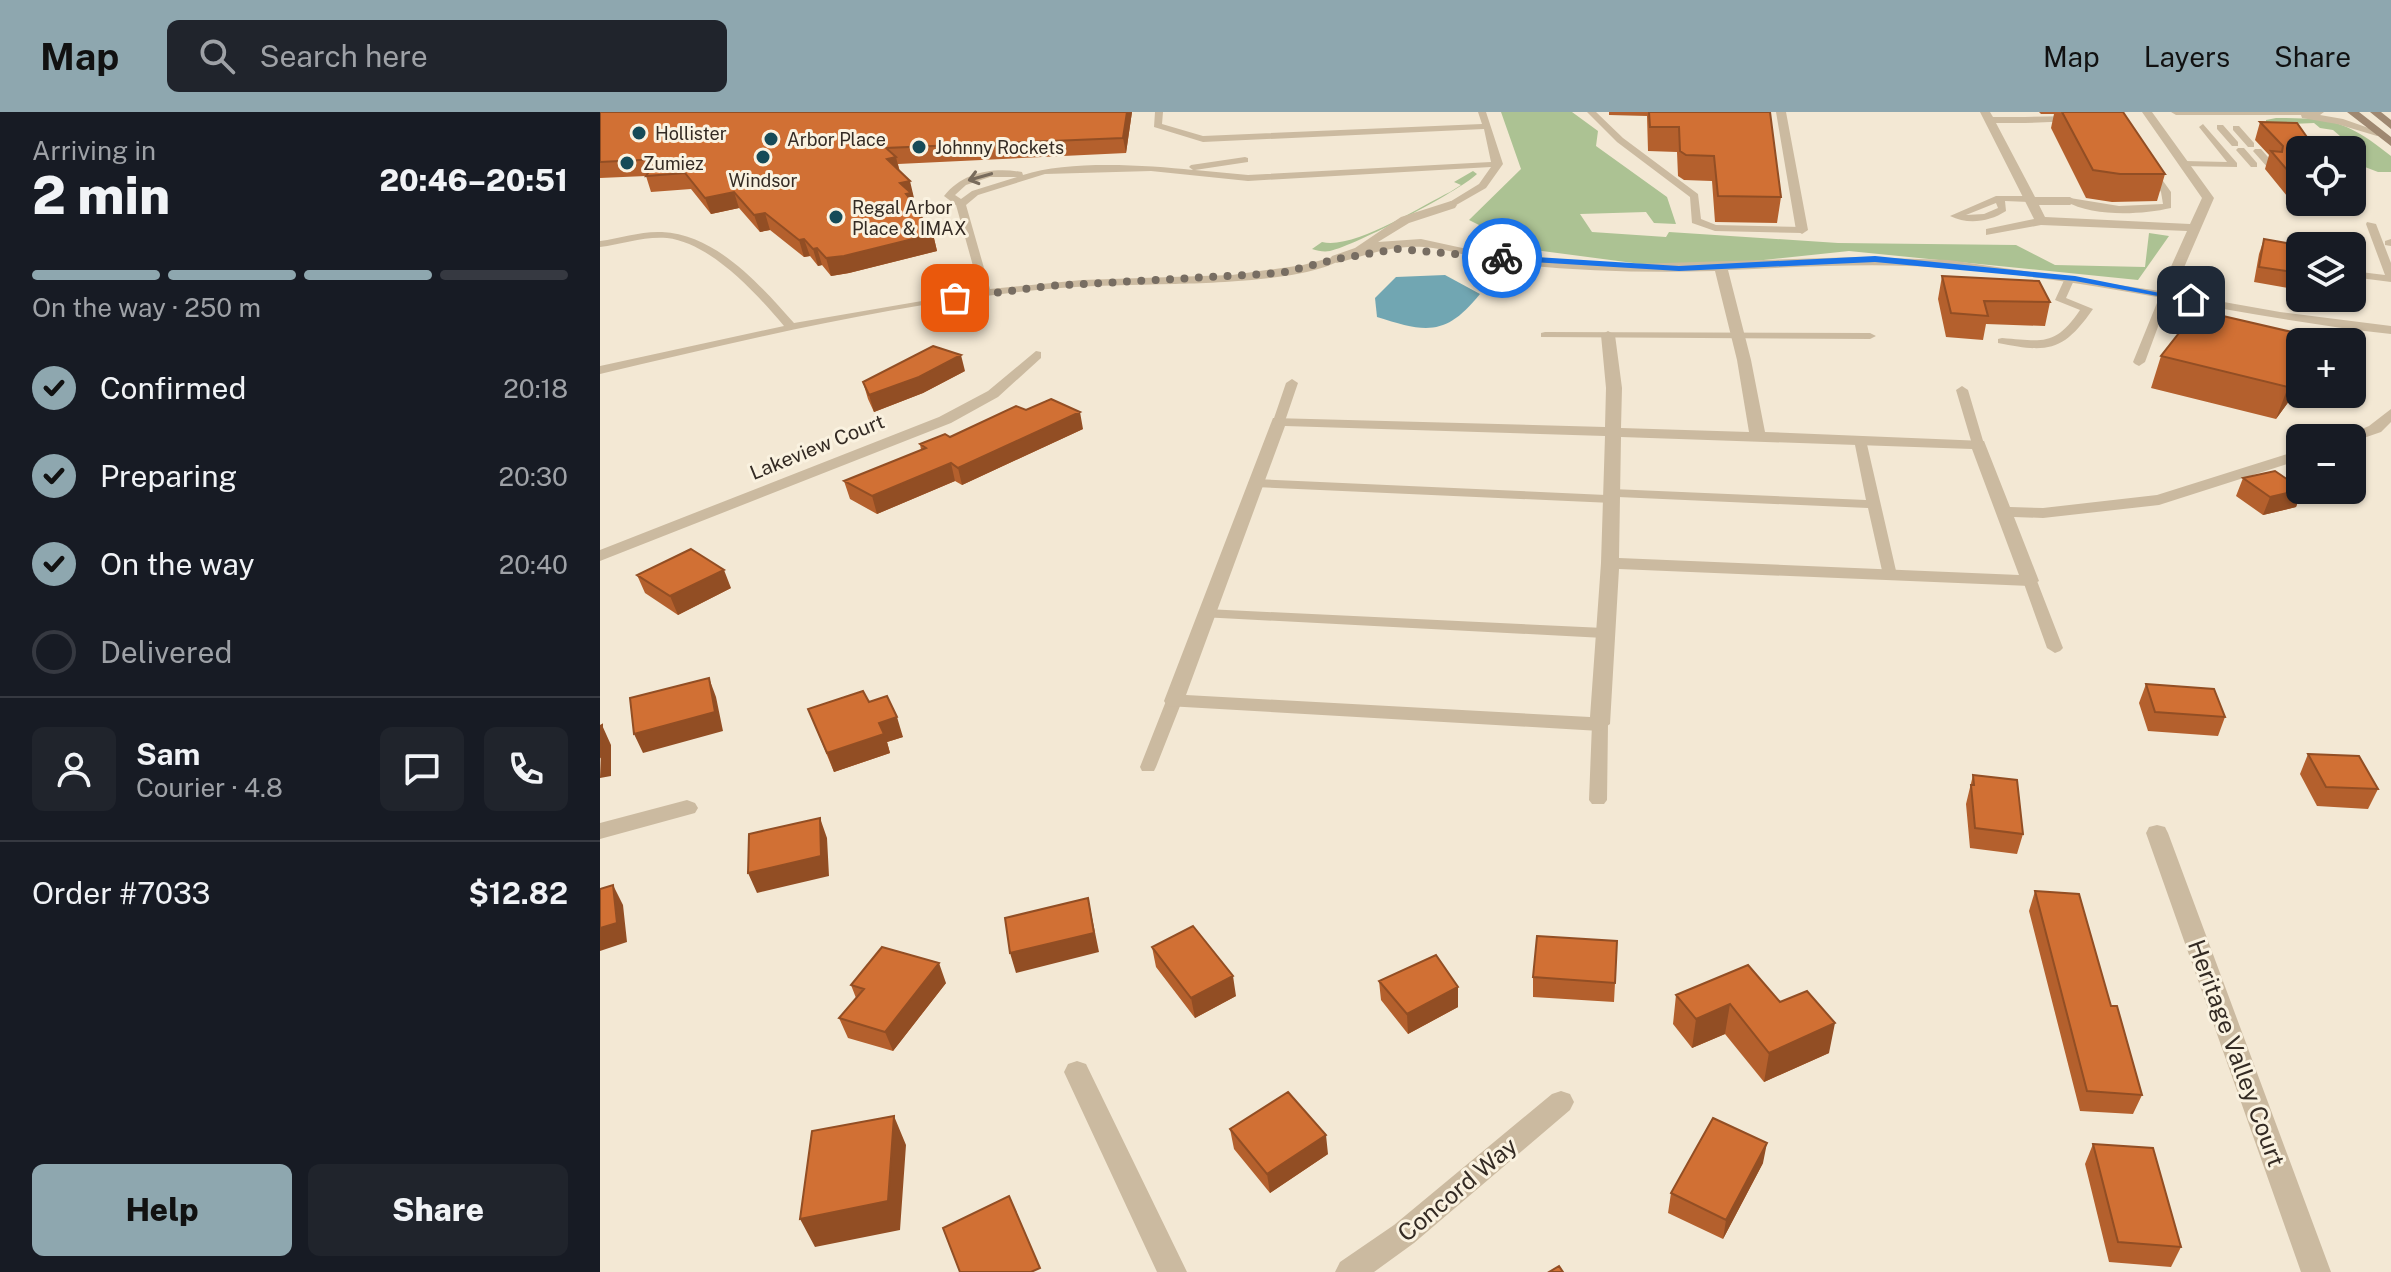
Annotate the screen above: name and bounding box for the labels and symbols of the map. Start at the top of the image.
place label: Hollister [655,123,727,144]
marker: Hollister [630,124,648,142]
place label: Arbor Place [787,129,886,150]
marker: Arbor Place [762,130,780,148]
place label: Johnny Rockets [935,137,1064,158]
marker: Johnny Rockets [910,138,928,156]
marker: Windsor [754,148,772,166]
place label: Zumiez [643,153,704,174]
marker: Zumiez [618,154,636,172]
place label: Windsor [728,170,798,191]
one-way arrow [968,171,993,185]
place label: Regal Arbor Place & IMAX [852,197,967,239]
marker: Regal Arbor Place & IMAX [827,208,845,226]
courier [1462,218,1542,298]
pin [921,264,989,332]
pin [2157,266,2225,334]
street label: Lakeview Court [746,409,888,485]
street label: Heritage Valley Court [2183,936,2291,1170]
street label: Concord Way [1392,1131,1522,1247]

